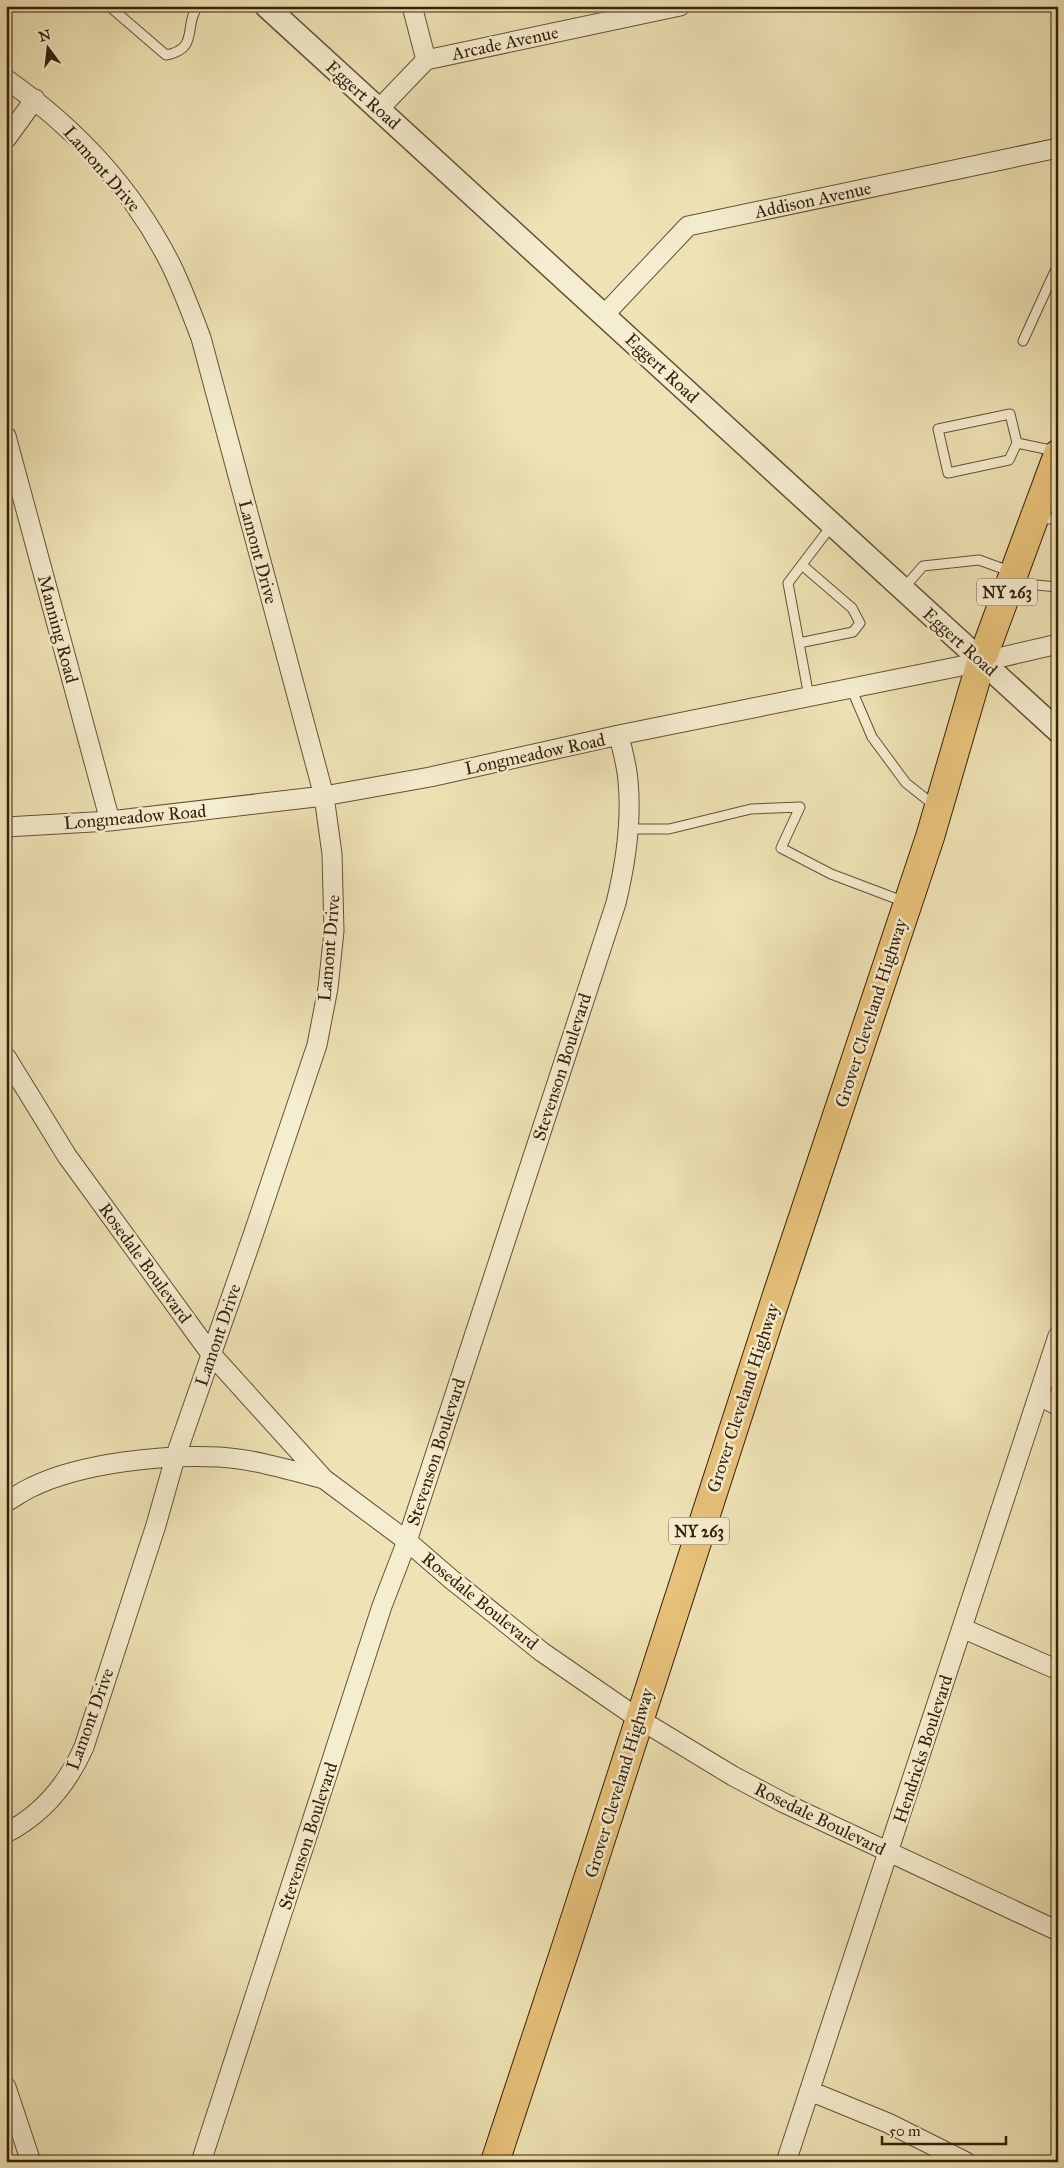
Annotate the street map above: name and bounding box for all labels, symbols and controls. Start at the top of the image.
street label: Arcade Avenue [449,21,560,65]
north arrow [22,22,72,72]
text: N [37,26,53,46]
street label: Eggert Road [321,56,405,135]
street label: Lamont Drive [59,122,145,216]
street label: Addison Avenue [752,177,873,223]
street label: Eggert Road [620,328,703,408]
street label: Lamont Drive [234,498,282,606]
street label: Manning Road [32,573,83,686]
road number: NY 263 [977,578,1037,606]
street label: Eggert Road [918,603,1002,682]
street label: Longmeadow Road [463,728,607,781]
street label: Longmeadow Road [63,800,207,835]
street label: Lamont Drive [313,894,345,1002]
street label: Grover Cleveland Highway [830,915,913,1110]
street label: Stevenson Boulevard [528,990,596,1144]
street label: Rosedale Boulevard [94,1199,196,1327]
street label: Lamont Drive [190,1281,246,1389]
street label: Grover Cleveland Highway [702,1300,785,1495]
street label: Stevenson Boulevard [402,1375,470,1529]
road number: NY 263 [669,1518,729,1544]
street label: Rosedale Boulevard [417,1547,543,1655]
street label: Lamont Drive [61,1665,119,1773]
street label: Hendricks Boulevard [889,1672,957,1826]
street label: Grover Cleveland Highway [580,1685,659,1881]
street label: Stevenson Boulevard [274,1759,342,1913]
street label: Rosedale Boulevard [751,1778,889,1860]
scale bar [882,2113,1005,2145]
text: 50 m [889,2122,921,2140]

